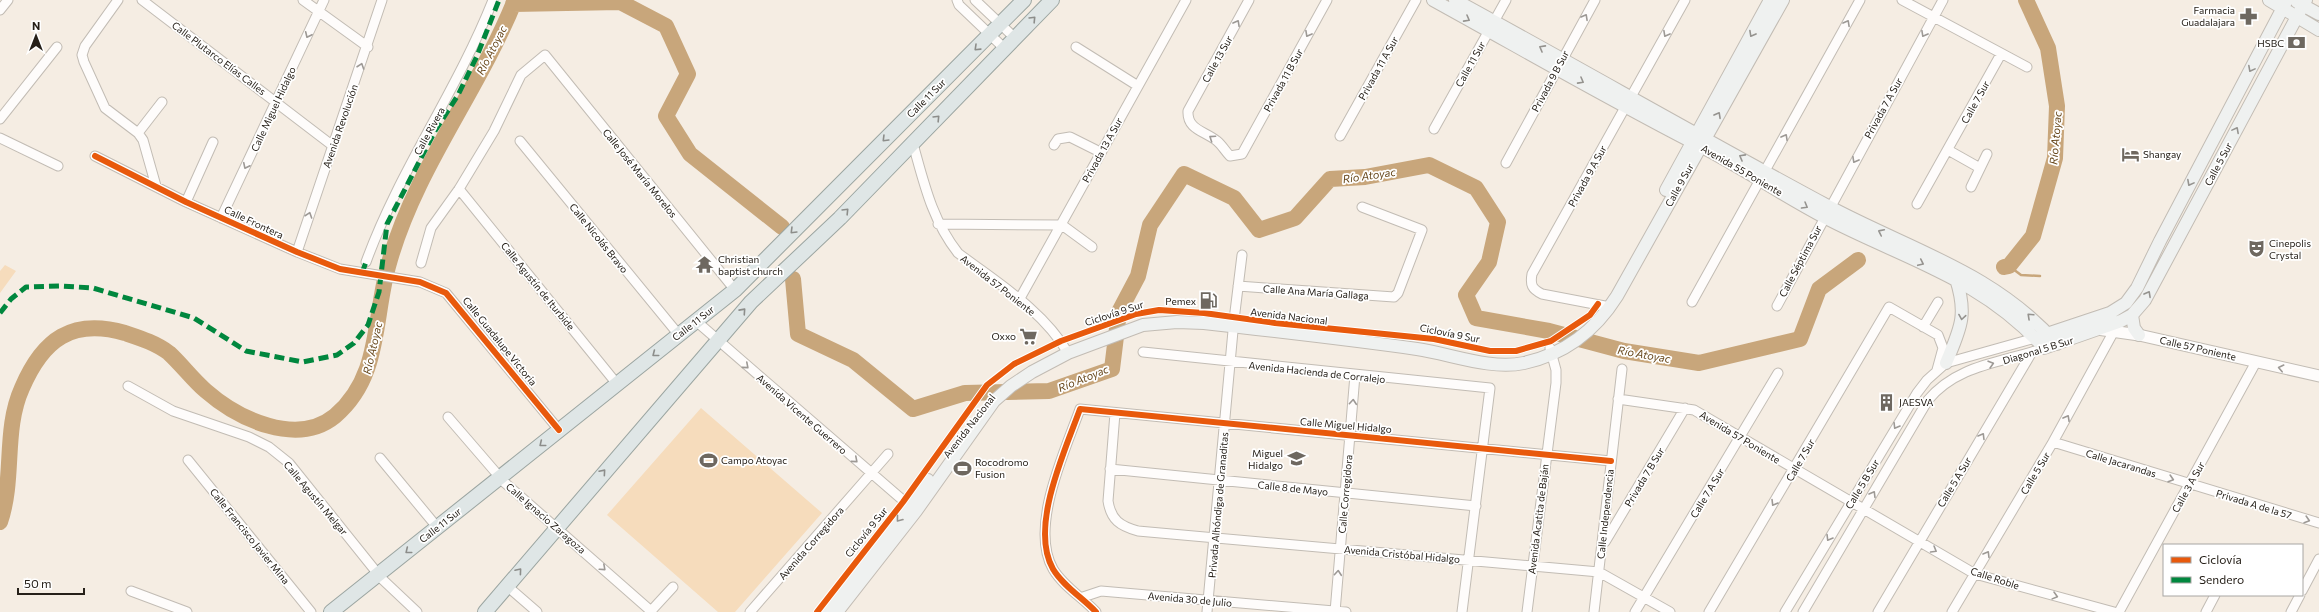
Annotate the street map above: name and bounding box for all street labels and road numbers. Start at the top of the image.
street label: Calle Plutarco Elías Calles [170,19,269,98]
street label: Calle 13 Sur [1199,33,1235,85]
street label: Privada 11 A Sur [1356,34,1400,102]
street label: Calle 11 Sur [1453,39,1487,89]
street label: Privada 11 B Sur [1261,46,1305,114]
street label: Privada 9 B Sur [1529,48,1571,114]
street label: Calle Miguel Hidalgo [248,65,298,153]
street label: Calle 11 Sur [904,76,948,120]
street label: Privada 7 A Sur [1861,76,1905,140]
street label: Calle 7 Sur [1958,79,1992,125]
street label: Avenida Revolución [320,83,360,169]
street label: Calle Rivera [411,105,447,157]
street label: Privada 13 A Sur [1079,116,1125,184]
street label: Calle José María Morelos [600,126,680,220]
street label: Calle 5 Sur [2202,140,2234,188]
street label: Avenida 55 Poniente [1699,142,1785,198]
street label: Privada 9 A Sur [1565,143,1609,209]
street label: Calle 9 Sur [1662,161,1696,209]
street label: Calle Nicolás Bravo [567,201,631,275]
street label: Calle Frontera [223,203,285,241]
street label: Calle Séptima Sur [1776,223,1824,299]
street label: Calle Agustín de Iturbide [499,240,577,332]
street label: Avenida 57 Poniente [958,252,1038,318]
street label: Calle Ana María Gallaga [1263,282,1369,302]
street label: Calle Guadalupe Victoria [460,294,540,388]
street label: Ciclovía 9 Sur [1083,298,1145,328]
street label: Calle 11 Sur [670,303,716,343]
street label: Avenida Nacional [1250,305,1328,327]
street label: Ciclovía 9 Sur [1419,321,1481,345]
street label: Calle 57 Poniente [2159,333,2237,363]
street label: Diagonal 5 B Sur [2001,334,2075,366]
street label: Avenida Hacienda de Corralejo [1248,359,1386,385]
street label: Avenida Vicente Guerrero [754,372,850,456]
street label: Avenida Nacional [940,392,998,460]
street label: Avenida 57 Poniente [1698,408,1782,466]
street label: Calle Miguel Hidalgo [1300,415,1392,435]
street label: Privada Alhóndiga de Granaditas [1206,431,1230,578]
street label: Calle 7 Sur [1783,437,1817,483]
street label: Privada 7 B Sur [1622,445,1666,509]
street label: Calle Jacarandas [2084,447,2158,480]
street label: Calle 5 Sur [2018,450,2052,496]
street label: Calle Corregidora [1336,454,1354,534]
street label: Calle 5 A Sur [1934,455,1974,509]
street label: Calle 5 B Sur [1842,457,1882,511]
street label: Calle Agustín Melgar [282,459,350,537]
street label: Calle 3 A Sur [2169,459,2207,515]
street label: Avenida Acatita de Baján [1525,463,1551,575]
street label: Calle 7 A Sur [1687,466,1727,520]
street label: Calle Independencia [1594,468,1616,560]
street label: Calle 8 de Mayo [1257,478,1329,498]
street label: Calle Ignacio Zaragoza [504,480,588,556]
street label: Calle Francisco Javier Mina [208,486,292,586]
street label: Privada A de la 57 [2215,487,2293,521]
street label: Avenida Corregidora [776,504,846,582]
street label: Calle 11 Sur [417,505,463,545]
street label: Ciclovía 9 Sur [842,505,890,559]
street label: Avenida Cristóbal Hidalgo [1343,543,1461,565]
street label: Calle Roble [1969,565,2021,591]
street label: Avenida 30 de Julio [1147,589,1233,609]

